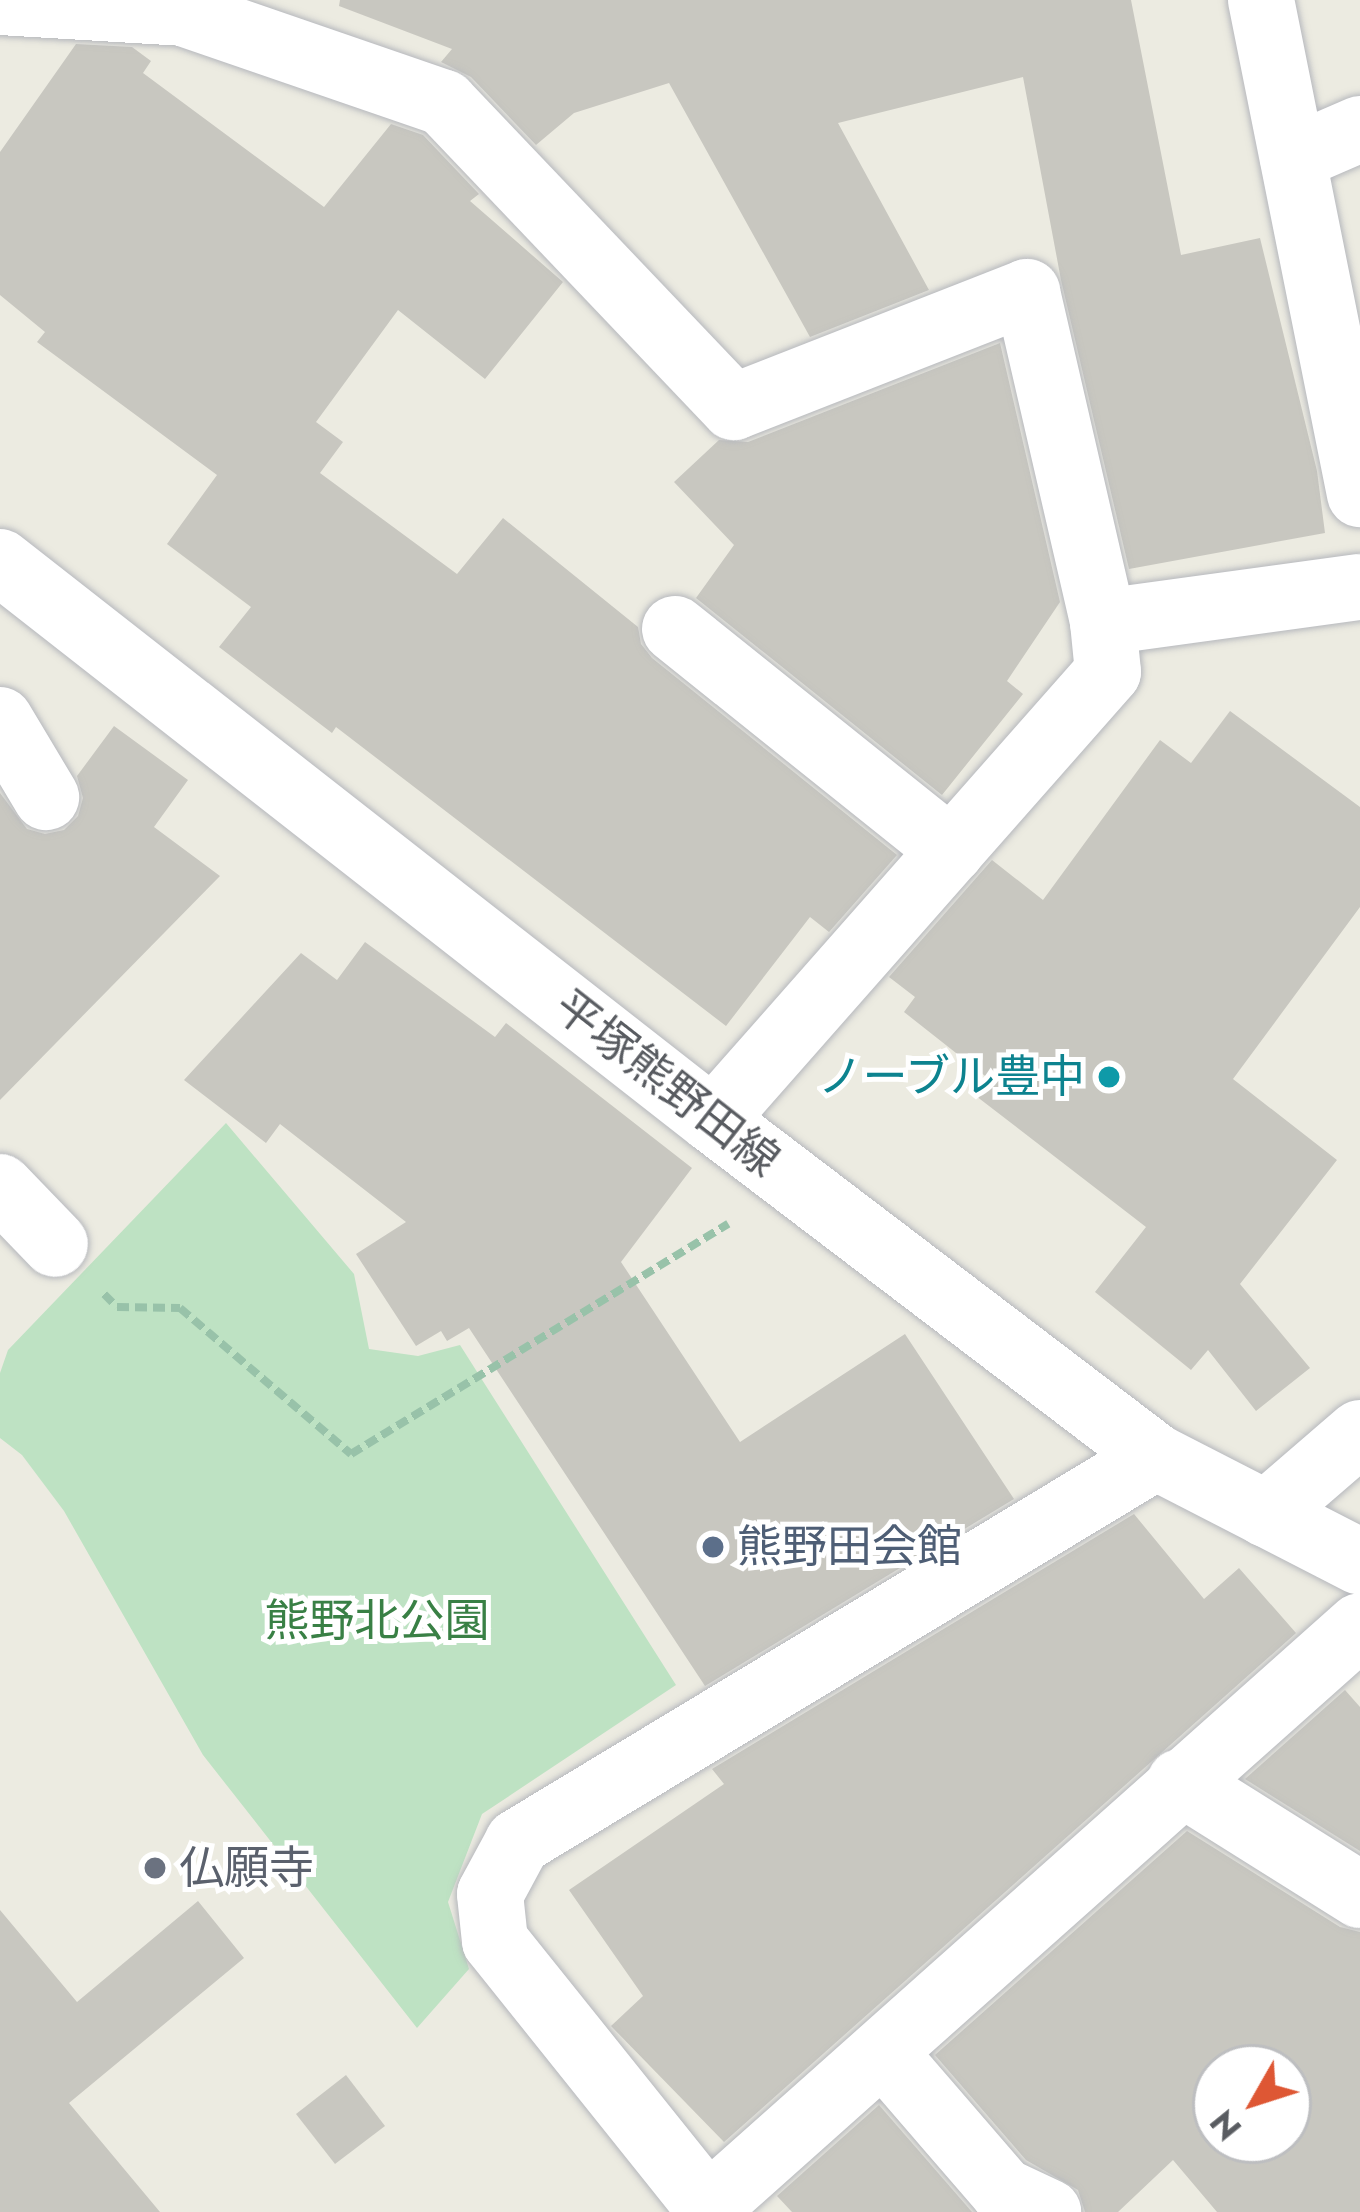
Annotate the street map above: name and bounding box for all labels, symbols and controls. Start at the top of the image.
street label: 平塚熊野田線 [544,979,790,1187]
place label: ノーブル豊中 [815,1050,1085,1104]
marker: ノーブル豊中 [1096,1064,1122,1090]
place label: 熊野田会館 [737,1520,962,1574]
marker: 熊野田会館 [700,1534,726,1560]
park label: 熊野北公園 [265,1594,489,1648]
place label: 仏願寺 [179,1841,314,1895]
marker: 仏願寺 [142,1855,168,1881]
north arrow [1192,2044,1312,2164]
text: N [1199,2100,1252,2150]

